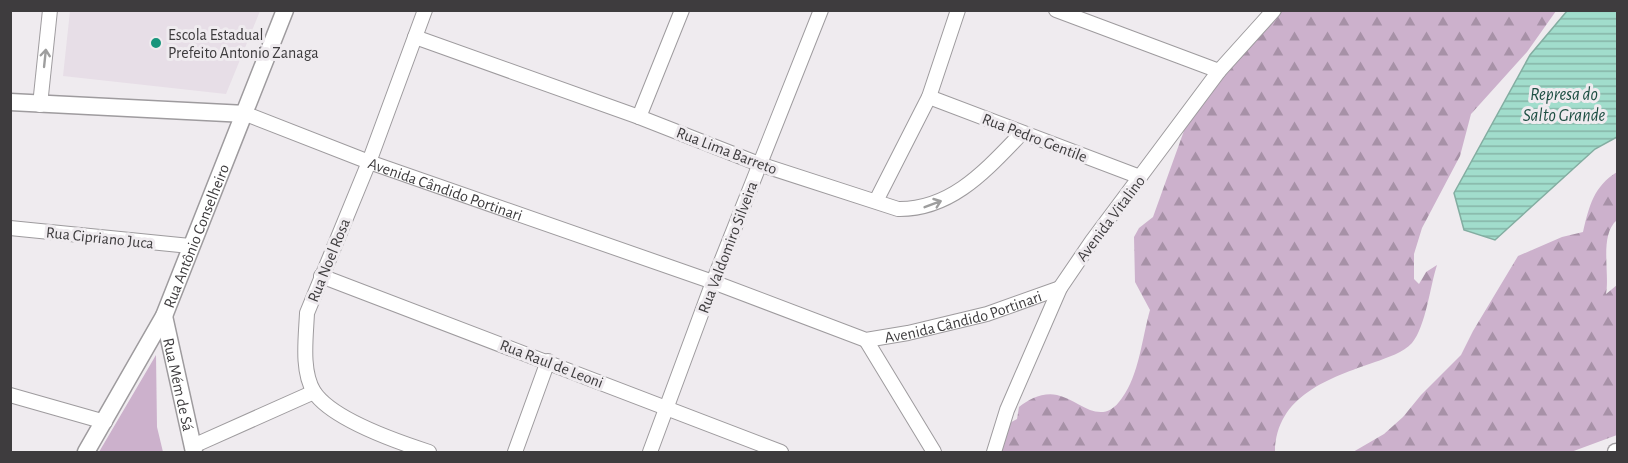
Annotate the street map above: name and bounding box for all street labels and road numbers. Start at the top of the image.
street label: Rua Pedro Gentile [980,111,1089,165]
street label: Rua Lima Barreto [674,124,779,178]
street label: Avenida Cândido Portinari [366,155,524,224]
street label: Rua Antônio Conselheiro [161,162,232,310]
street label: Avenida Vitalino [1074,173,1148,264]
street label: Rua Valdomiro Silveira [695,179,761,316]
street label: Rua Noel Rosa [305,216,353,304]
street label: Rua Cipriano Juca [45,224,155,252]
street label: Avenida Cândido Portinari [883,288,1044,346]
street label: Rua Mém de Sá [160,337,196,433]
street label: Rua Raul de Leoni [498,337,606,391]

